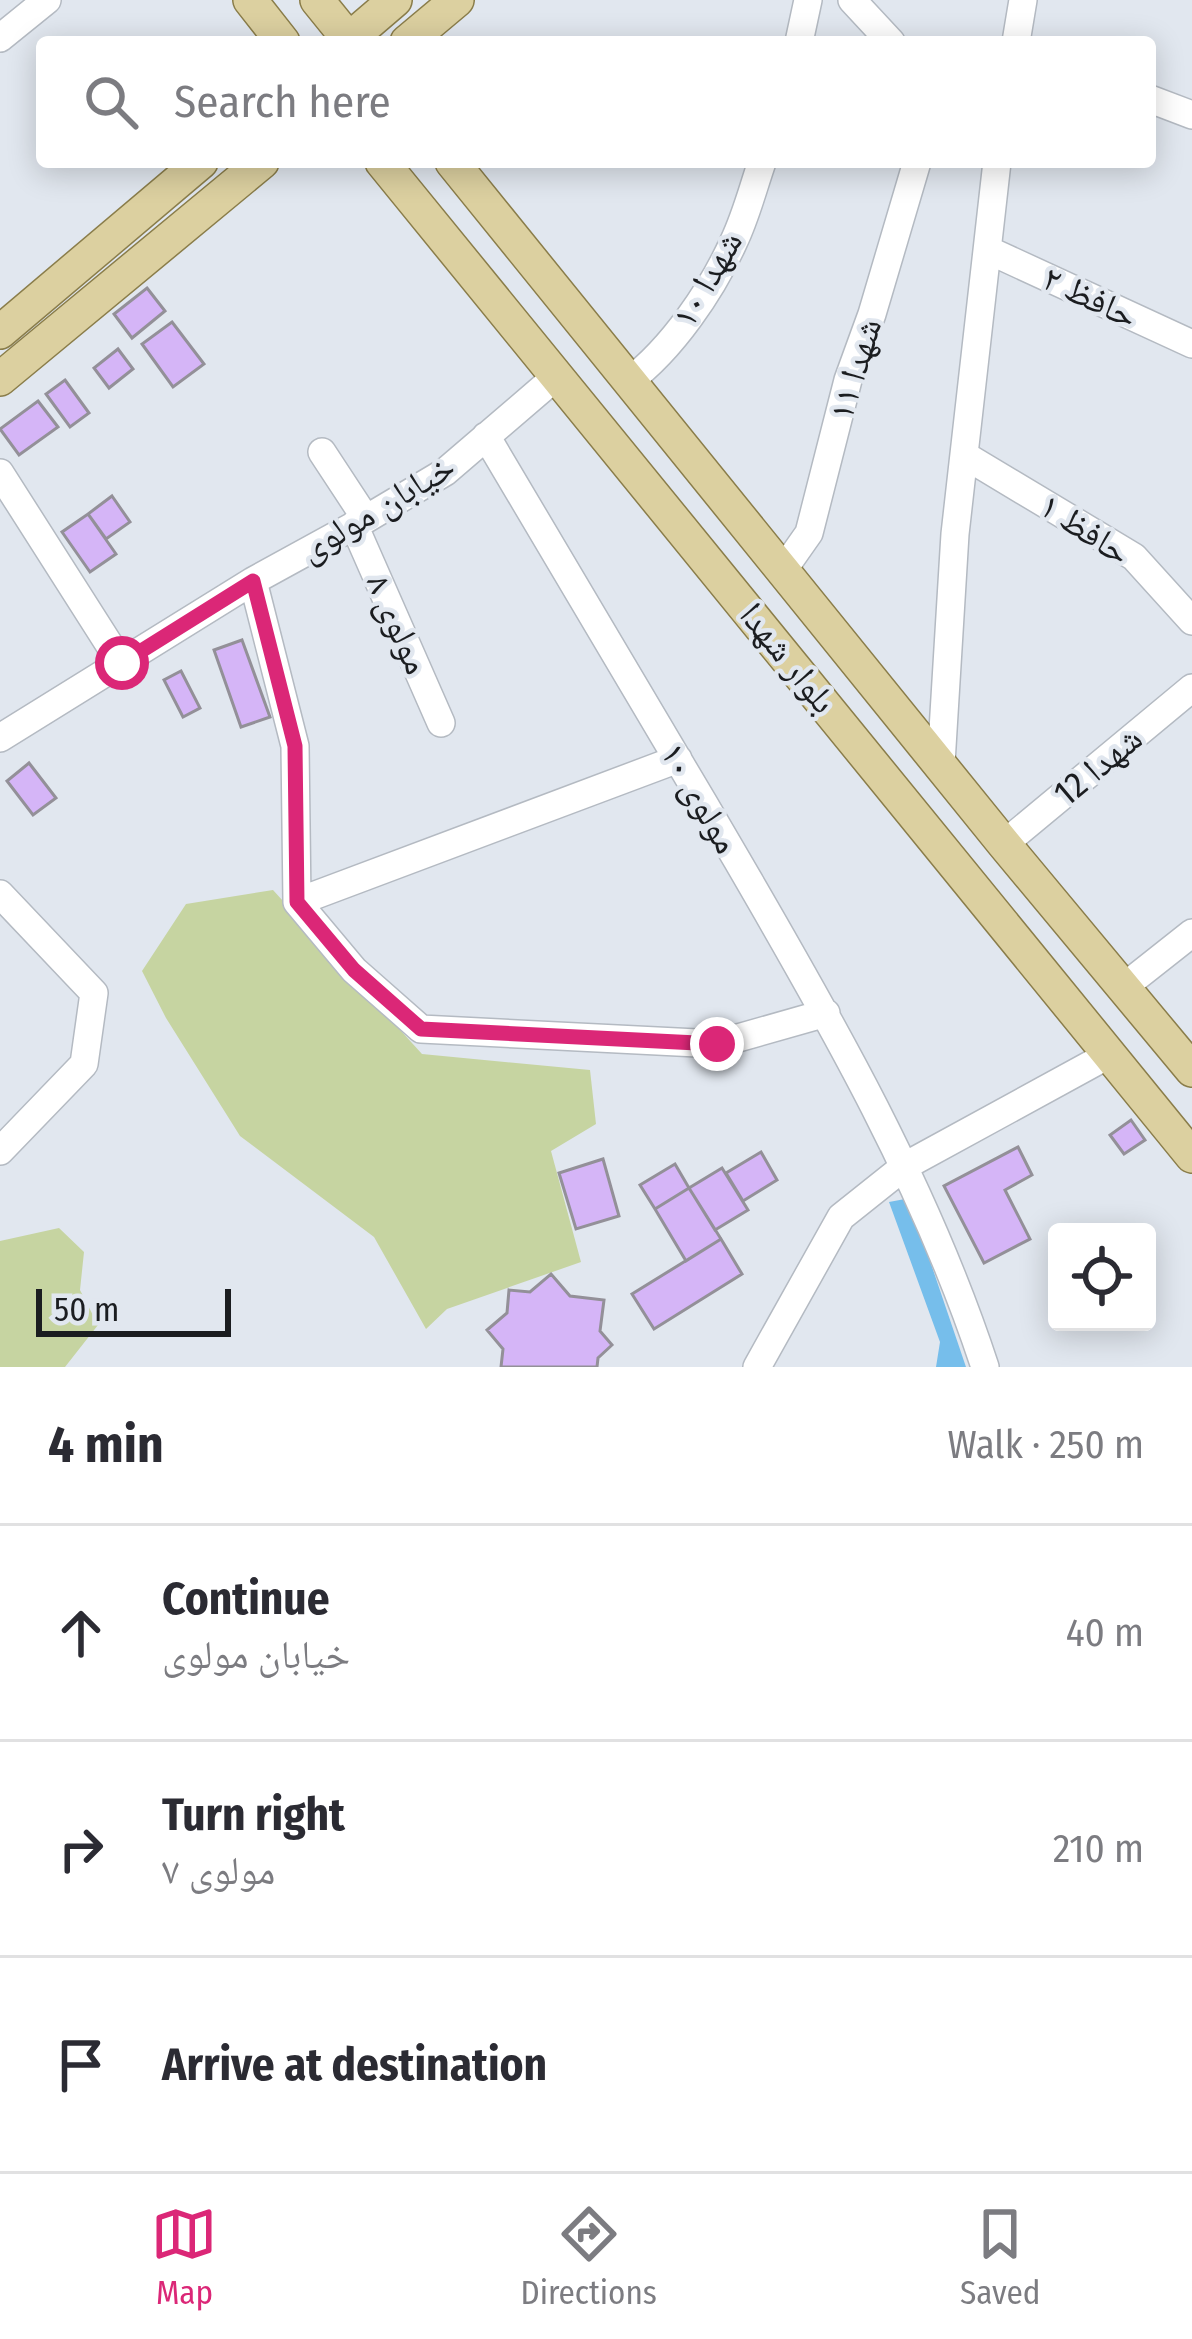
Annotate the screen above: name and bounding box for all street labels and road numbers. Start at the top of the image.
street label: شهدا ۱۰ [662,223,752,335]
street label: حافظ ۲ [1036,256,1144,338]
street label: شهدا ۱۱ [819,313,891,425]
street label: خیابان مولوی [291,444,463,572]
street label: حافظ ۱ [1031,483,1139,575]
street label: مولوی ۸ [357,567,439,681]
street label: بلوار شهدا [730,594,846,722]
street label: شهدا 12 [1045,717,1151,815]
street label: مولوی ۱۰ [651,735,749,861]

